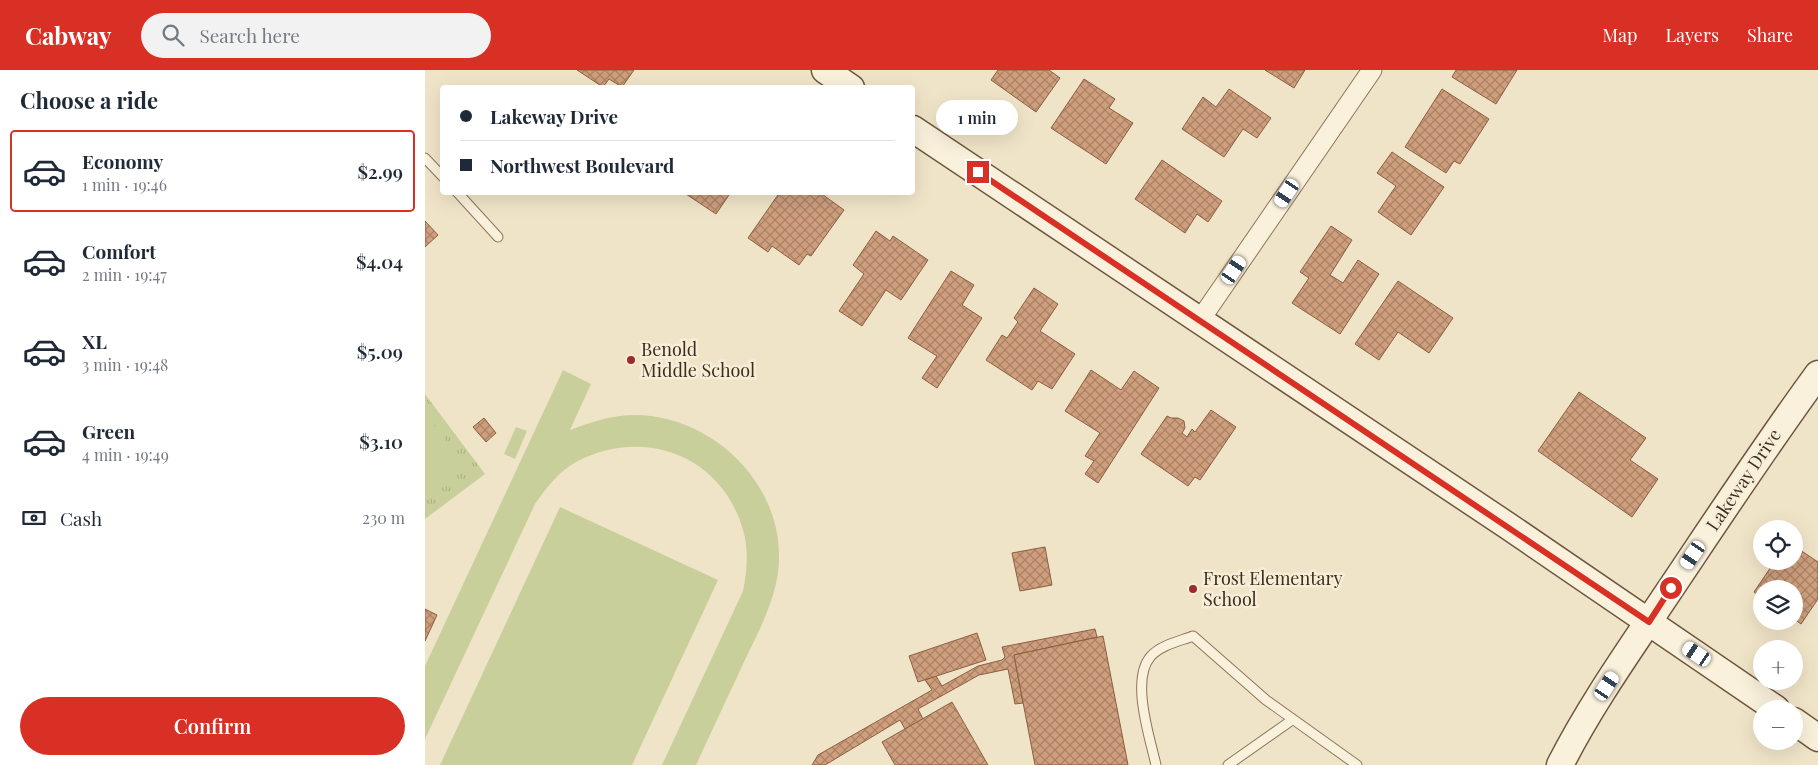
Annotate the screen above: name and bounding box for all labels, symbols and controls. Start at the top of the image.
search box [141,13,491,58]
text: Cabway [25,19,111,51]
icon: search [159,21,187,49]
text: Search here [199,22,300,48]
text: Map [1602,23,1637,47]
text: Layers [1665,23,1719,47]
text: Share [1747,23,1793,47]
text: Choose a ride [20,85,158,115]
callout: 1 min [937,99,1019,134]
text: Lakeway Drive [490,103,618,129]
text: 1 min [958,107,996,128]
text: Economy [82,148,163,174]
icon: car [22,149,67,194]
text: Northwest Boulevard [490,152,674,178]
text: $2.99 [357,158,403,184]
route end [967,161,989,183]
text: 1 min · 19:46 [82,174,167,195]
car [1272,176,1301,210]
text: Comfort [82,238,156,264]
icon: car [22,239,67,284]
text: $4.04 [356,248,403,274]
car [1219,253,1248,287]
text: 2 min · 19:47 [82,264,167,285]
text: XL [82,328,107,354]
icon: car [22,329,67,374]
place label: Benold Middle School [641,337,755,382]
text: $5.09 [357,338,403,364]
text: 3 min · 19:48 [82,354,168,375]
marker: Benold Middle School [625,354,637,366]
text: Green [82,418,135,444]
icon: car [22,419,67,464]
street label: Lakeway Drive [1700,424,1786,535]
text: $3.10 [359,428,403,454]
text: 4 min · 19:49 [82,444,169,465]
icon: cash [20,504,48,532]
text: Cash [60,505,102,531]
text: 230 m [362,507,405,528]
map controls [1753,520,1803,750]
button: locate [1753,520,1803,570]
car [1678,538,1707,572]
place label: Frost Elementary School [1203,566,1343,611]
route start [1660,577,1682,599]
button: layers [1753,580,1803,630]
marker: Frost Elementary School [1187,583,1199,595]
car [1680,639,1713,669]
button: + [1753,640,1803,690]
car [1592,669,1621,703]
button: Confirm [20,697,405,755]
button: − [1753,700,1803,750]

